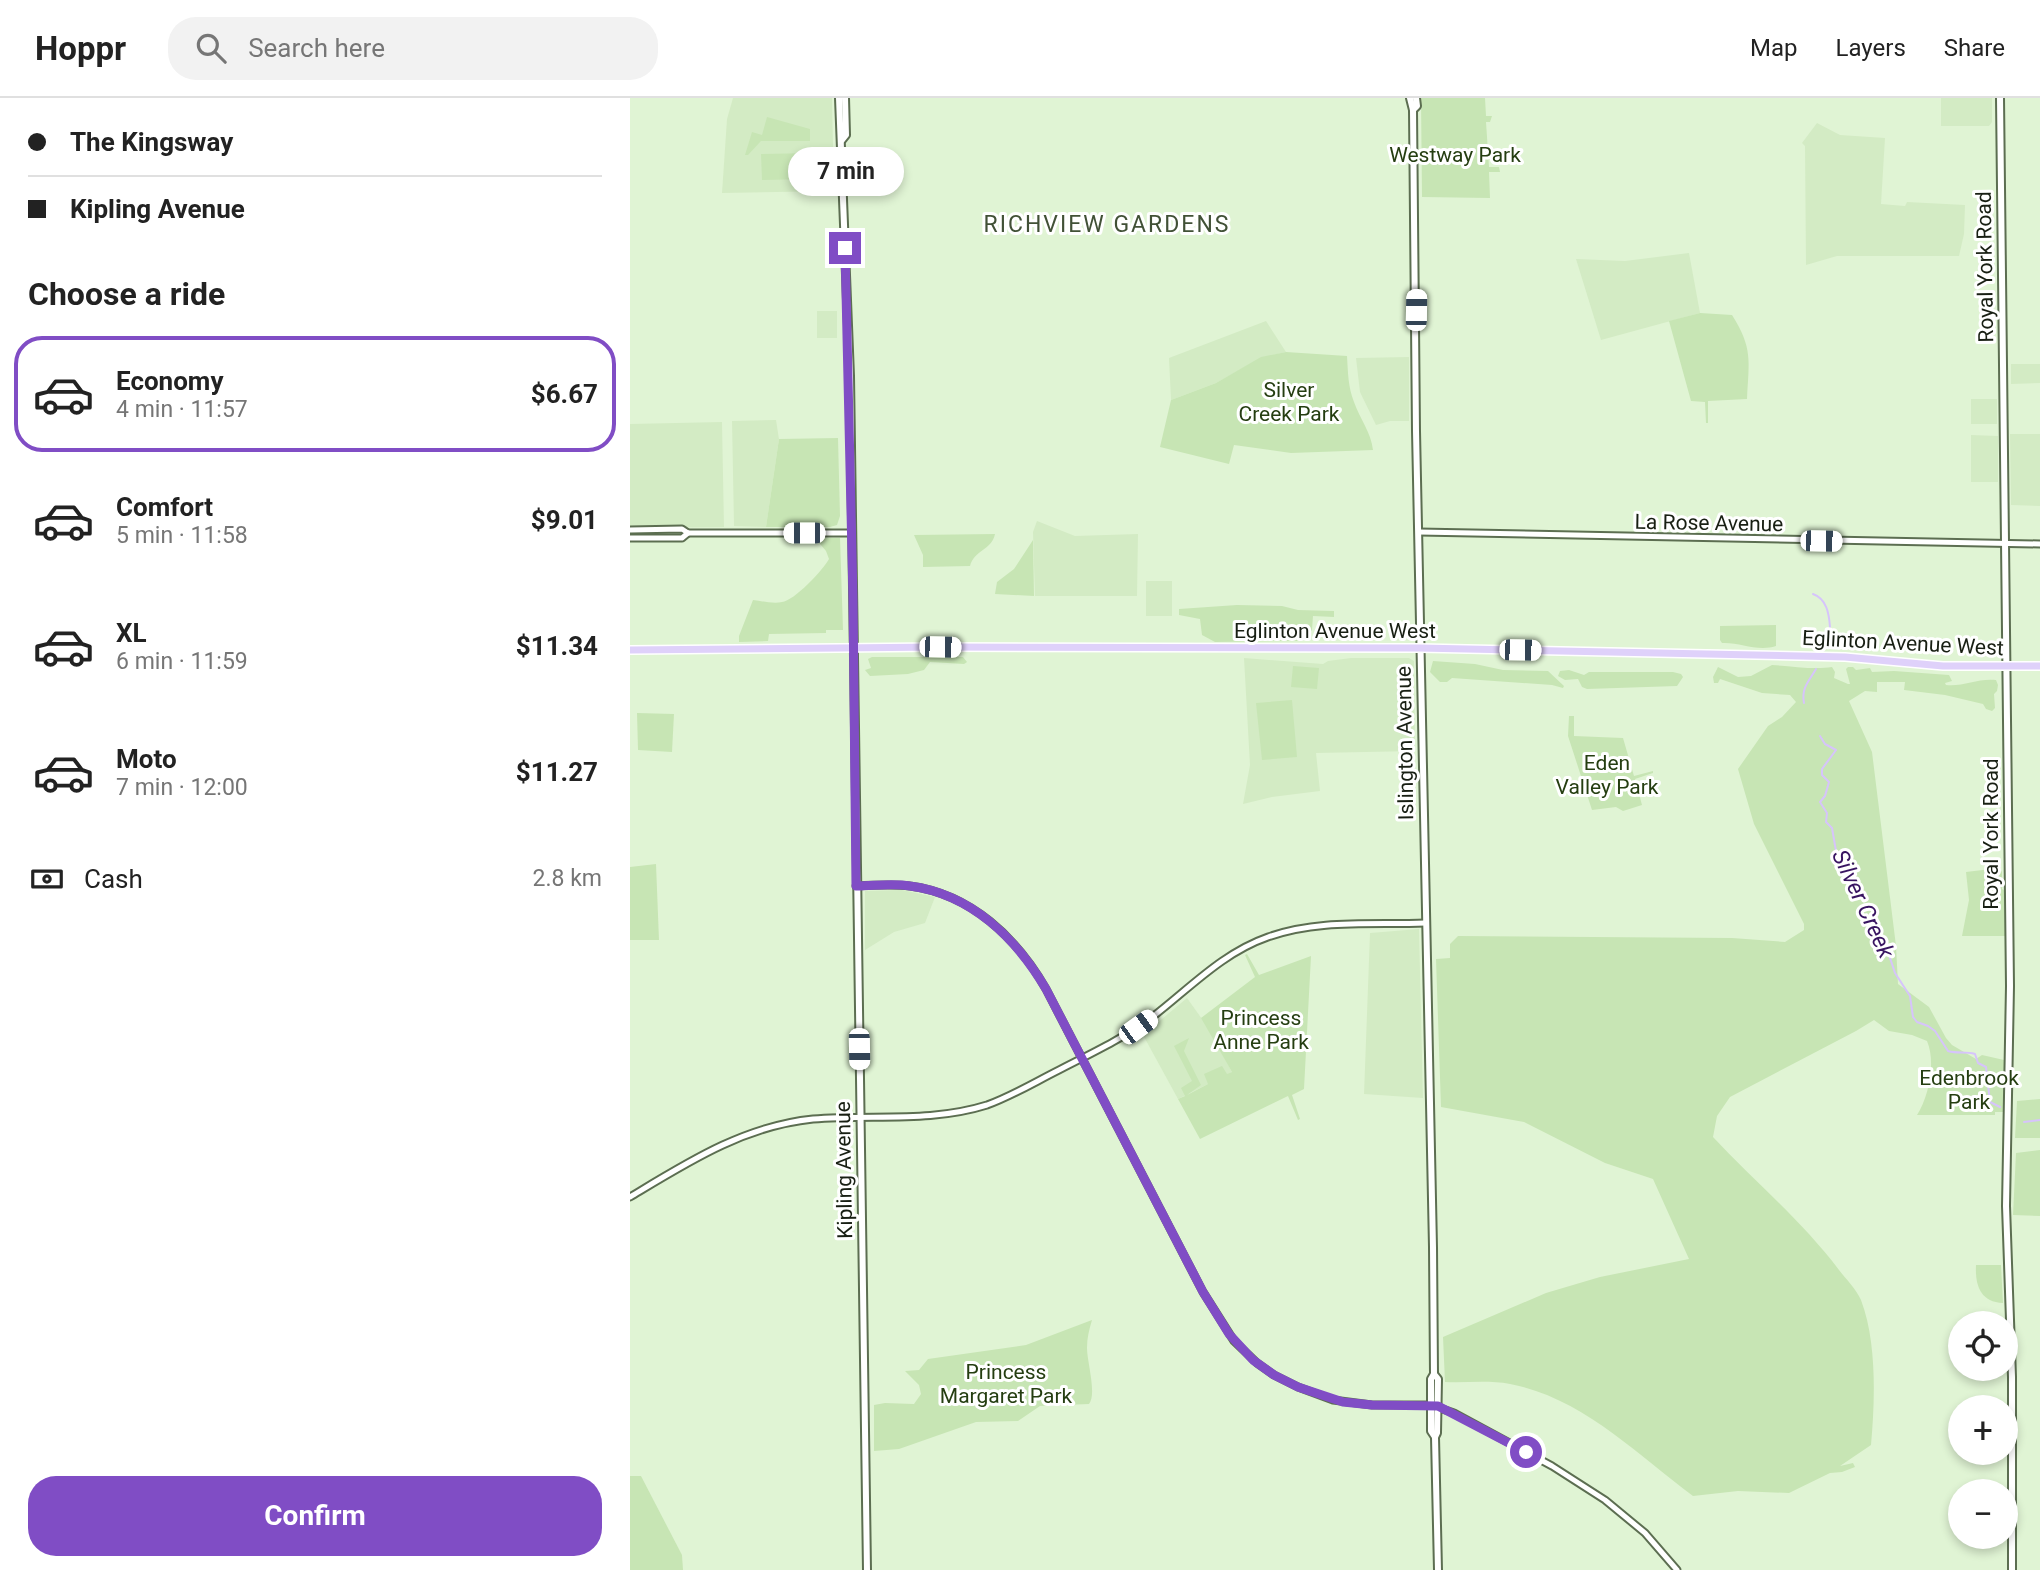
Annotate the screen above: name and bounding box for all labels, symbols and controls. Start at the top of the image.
search box [168,17,658,80]
text: Hoppr [35,29,126,68]
icon: search [192,29,230,67]
text: Search here [248,33,385,63]
text: Map [1750,34,1798,62]
text: Layers [1836,34,1906,62]
text: Share [1944,34,2005,62]
text: The Kingsway [70,127,233,157]
park label: Westway Park [1389,143,1521,167]
callout: 7 min [787,146,903,195]
text: 7 min [817,158,875,185]
street label: Royal York Road [1972,191,1998,343]
text: Kipling Avenue [70,194,245,224]
district label: RICHVIEW GARDENS [984,211,1230,238]
route end [829,232,861,264]
text: Choose a ride [28,275,225,313]
car [1406,289,1427,331]
icon: car [32,363,95,426]
text: Economy [116,366,223,396]
park label: Silver Creek Park [1238,378,1340,426]
text: $6.67 [531,379,598,409]
text: 4 min · 11:57 [116,396,248,423]
icon: car [32,489,95,552]
text: Comfort [116,492,213,522]
text: $9.01 [531,505,598,535]
street label: La Rose Avenue [1634,510,1784,536]
text: 5 min · 11:58 [116,522,248,549]
car [784,523,826,544]
car [1800,530,1843,552]
icon: car [32,615,95,678]
text: XL [116,618,147,648]
street label: Eglinton Avenue West [1234,619,1436,643]
street label: Eglinton Avenue West [1802,626,2005,660]
text: $11.34 [516,631,598,661]
car [919,636,962,658]
car [1499,639,1542,661]
text: 6 min · 11:59 [116,648,248,675]
street label: Islington Avenue [1392,666,1418,820]
icon: car [32,741,95,804]
text: Moto [116,744,177,774]
park label: Eden Valley Park [1555,751,1659,799]
text: $11.27 [516,757,598,787]
street label: Royal York Road [1979,758,2003,910]
text: 7 min · 12:00 [116,774,248,801]
water label: Silver Creek [1826,845,1900,963]
icon: cash [28,860,66,898]
text: Cash [84,864,143,894]
text: 2.8 km [533,865,602,892]
car [1115,1006,1162,1048]
park label: Princess Anne Park [1213,1006,1309,1054]
car [849,1028,870,1070]
park label: Edenbrook Park [1919,1066,2019,1114]
street label: Kipling Avenue [831,1101,857,1239]
map controls [1948,1311,2018,1549]
button: locate [1948,1311,2018,1381]
park label: Princess Margaret Park [940,1360,1073,1408]
button: + [1948,1395,2018,1465]
route start [1510,1436,1542,1468]
button: Confirm [28,1476,602,1556]
button: − [1948,1479,2018,1549]

